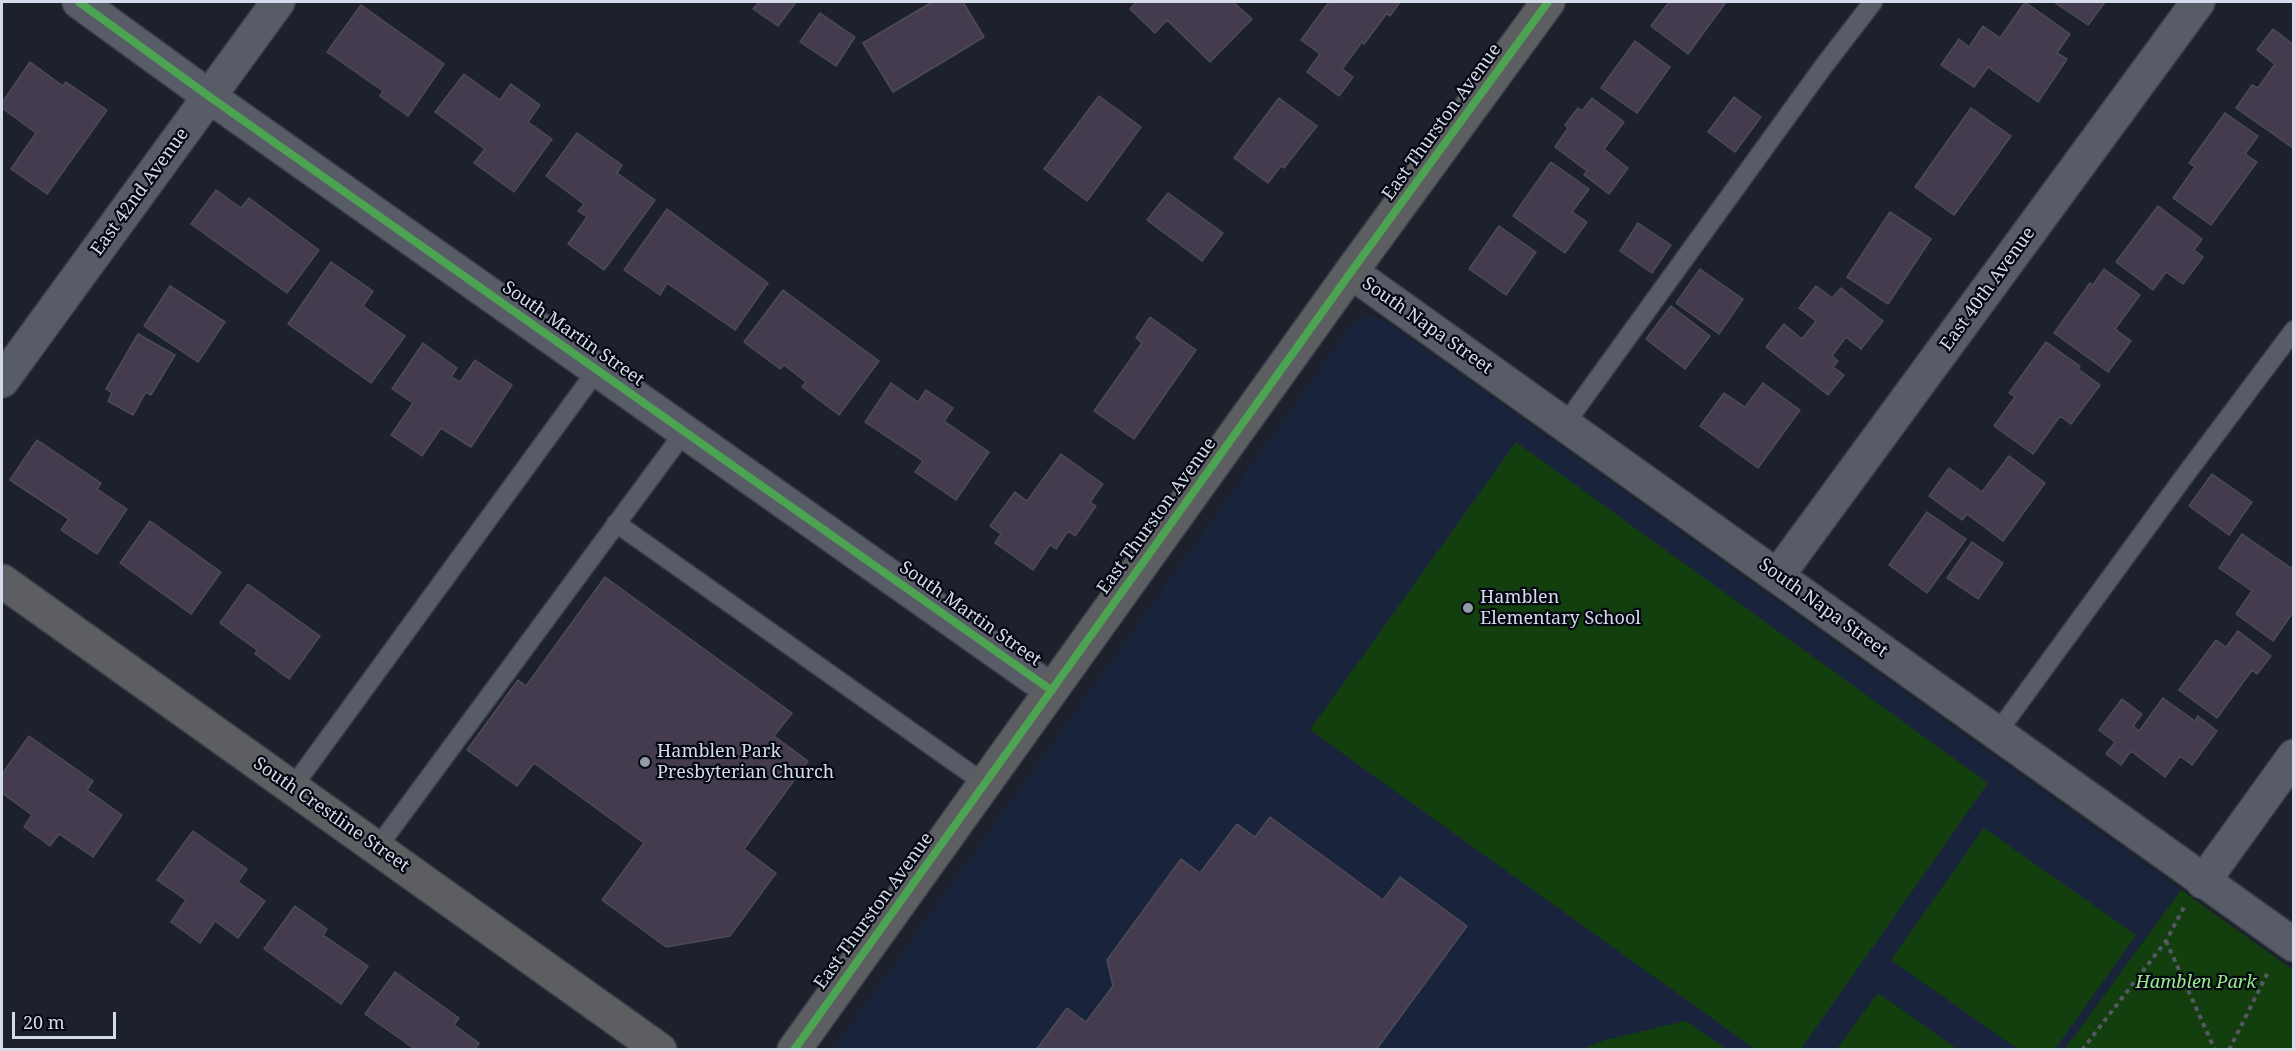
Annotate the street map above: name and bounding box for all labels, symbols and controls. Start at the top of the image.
street label: East Thurston Avenue [1378,39,1506,205]
street label: East 42nd Avenue [87,124,193,260]
street label: East 40th Avenue [1936,223,2040,355]
street label: South Napa Street [1358,273,1496,379]
street label: South Martin Street [498,277,648,391]
street label: East Thurston Avenue [1093,433,1221,599]
street label: South Napa Street [1754,554,1892,662]
street label: South Martin Street [895,557,1045,671]
place label: Hamblen Elementary School [1480,587,1641,630]
marker: Hamblen Elementary School [1461,601,1475,615]
place label: Hamblen Park Presbyterian Church [657,741,834,783]
street label: South Crestline Street [249,753,413,877]
marker: Hamblen Park Presbyterian Church [638,755,652,769]
street label: East Thurston Avenue [810,828,938,994]
park label: Hamblen Park [2136,972,2256,994]
scale bar [15,1000,118,1038]
text: 20 m [23,1010,65,1034]

